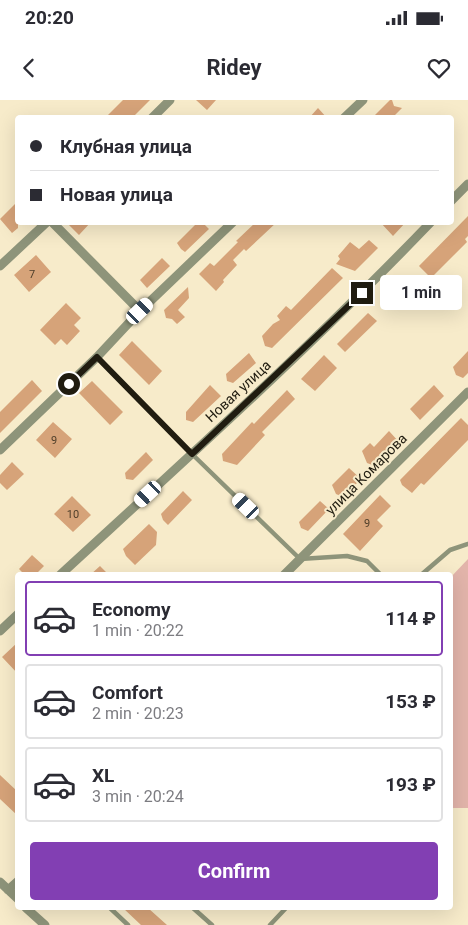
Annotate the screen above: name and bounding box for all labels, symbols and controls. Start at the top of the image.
text: 20:20 [25,6,74,29]
icon: back [15,54,43,82]
icon: heart [425,54,453,82]
text: Ridey [206,55,262,80]
text: Клубная улица [60,135,192,158]
text: Новая улица [60,183,173,206]
house number: 7 [29,268,35,281]
callout: 1 min [380,276,462,310]
route end [351,282,373,304]
text: 1 min [401,283,441,302]
car [123,295,156,327]
street label: Новая улица [202,357,274,425]
route start [58,373,80,395]
street label: улица Комарова [322,430,410,518]
house number: 9 [51,434,57,447]
car [131,478,164,510]
car [229,490,262,522]
house number: 10 [67,508,79,521]
house number: 9 [364,517,370,530]
icon: car [32,596,77,641]
text: Economy [92,598,171,621]
text: 114 ₽ [385,607,436,630]
text: 1 min · 20:22 [92,621,184,640]
icon: car [32,679,77,724]
text: Comfort [92,681,163,704]
text: 153 ₽ [385,690,436,713]
text: 2 min · 20:23 [92,704,184,723]
icon: car [32,762,77,807]
text: XL [92,764,114,787]
text: 193 ₽ [385,773,436,796]
text: 3 min · 20:24 [92,787,184,806]
button: Confirm [30,842,438,900]

